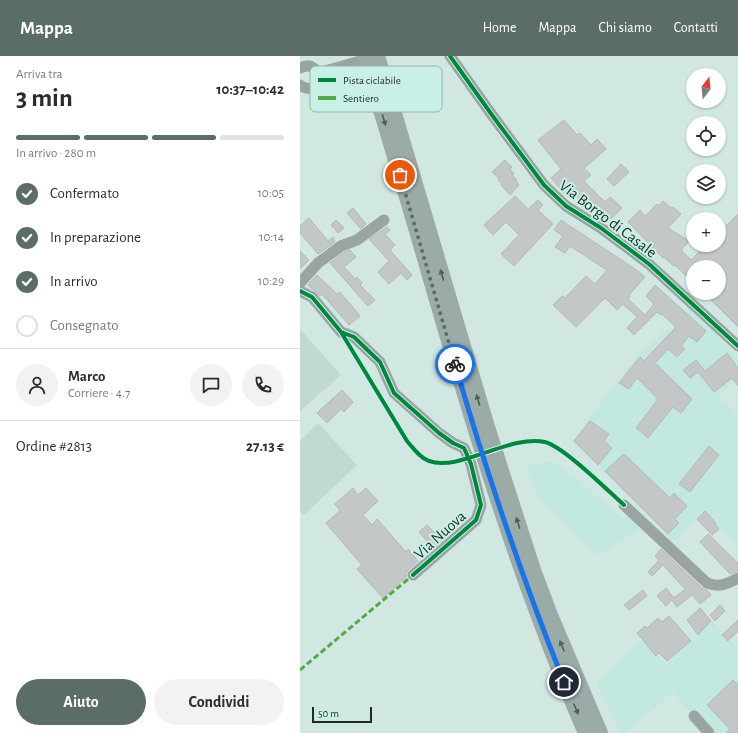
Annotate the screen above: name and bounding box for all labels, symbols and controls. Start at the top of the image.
text: Mappa [20,19,73,38]
text: Home [483,21,516,35]
text: Mappa [538,21,577,35]
text: Chi siamo [599,21,652,35]
text: Contatti [674,21,718,35]
legend [310,66,442,112]
text: Arriva tra [16,68,63,81]
north arrow [686,68,726,108]
map controls [686,68,726,300]
text: Pista ciclabile [343,75,401,86]
text: 10:37–10:42 [216,82,284,97]
text: 3 min [16,85,73,111]
text: Sentiero [343,93,379,104]
one-way arrow [381,115,387,127]
button: locate [686,116,726,156]
text: In arrivo · 280 m [16,147,96,160]
pin [383,158,417,192]
icon: bag [389,164,411,186]
button: layers [686,164,726,204]
street label: Via Borgo di Casale [556,177,660,261]
icon: check [16,183,38,205]
text: Confermato [50,186,119,201]
text: 10:05 [257,187,284,200]
button: + [686,212,726,252]
icon: check [16,227,38,249]
text: In preparazione [50,230,141,245]
text: 10:14 [259,231,284,244]
button: − [686,260,726,300]
one-way arrow [439,269,445,281]
icon: check [16,271,38,293]
text: In arrivo [50,274,98,289]
text: 10:29 [258,275,284,288]
text: Consegnato [50,318,119,333]
courier [435,344,475,384]
icon: bike [444,353,466,375]
button: person [16,364,58,406]
button: chat [190,364,232,406]
button: phone [242,364,284,406]
text: Marco [68,369,105,384]
text: Corriere · 4.7 [68,387,130,400]
one-way arrow [475,393,481,405]
text: Ordine #2813 [16,439,92,454]
text: 27.13 € [246,439,284,454]
street label: Via Nuova [411,508,469,562]
one-way arrow [515,517,521,529]
one-way arrow [559,639,565,651]
pin [547,665,581,699]
icon: home [553,671,575,693]
button: Aiuto [16,679,146,725]
button: Condividi [154,679,284,725]
one-way arrow [573,704,579,715]
scale bar [312,705,372,724]
text: 50 m [318,708,339,719]

